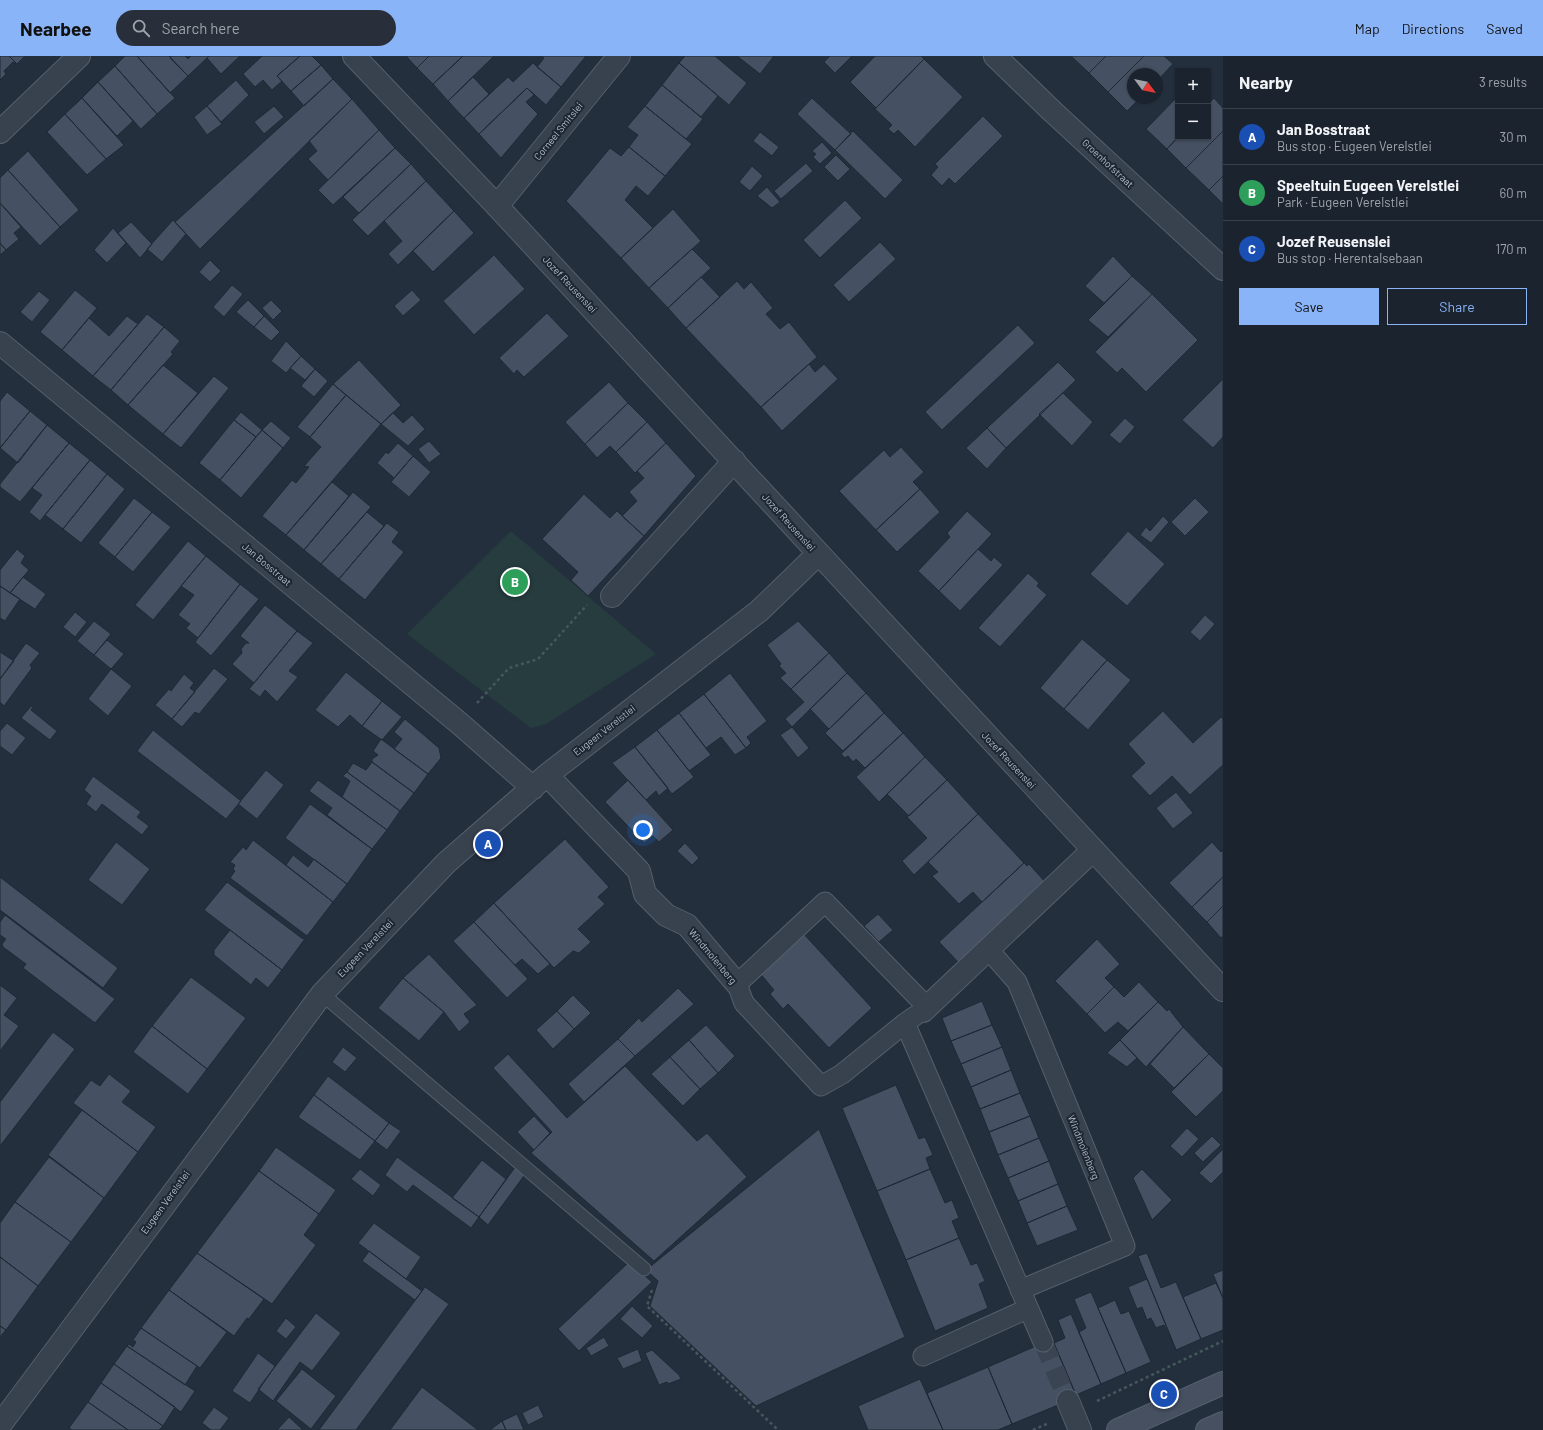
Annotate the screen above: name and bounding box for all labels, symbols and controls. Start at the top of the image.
search box [116,10,396,46]
text: Nearbee [20,17,92,40]
icon: search [130,17,152,39]
text: Search here [162,19,240,37]
text: Map [1355,20,1380,37]
text: Directions [1402,20,1464,37]
text: Saved [1486,20,1523,37]
north arrow [1127,68,1163,104]
map controls [1175,68,1211,140]
button: + [1175,68,1211,104]
text: Nearby [1239,72,1293,92]
text: 3 results [1479,74,1527,90]
street label: Corneel Smitslei [531,100,585,162]
button: − [1175,104,1211,140]
text: Jan Bosstraat [1277,120,1370,138]
text: A [1248,129,1256,145]
text: 30 m [1500,129,1527,145]
street label: Groenhofstraat [1080,136,1136,190]
text: Bus stop · Eugeen Verelstlei [1277,138,1432,154]
text: Speeltuin Eugeen Verelstlei [1277,176,1459,194]
text: B [1248,185,1256,201]
text: 60 m [1500,185,1527,201]
text: Park · Eugeen Verelstlei [1277,194,1408,210]
text: Jozef Reusenslei [1277,232,1390,250]
text: C [1248,241,1256,257]
text: 170 m [1496,241,1527,257]
text: Bus stop · Herentalsebaan [1277,250,1423,266]
street label: Jozef Reusenslei [540,253,600,315]
button: Save [1239,288,1379,325]
button: Share [1387,288,1527,325]
street label: Jozef Reusenslei [760,491,818,553]
street label: Jan Bosstraat [240,540,294,588]
pin: B [502,567,528,597]
street label: Eugeen Verelstlei [571,702,637,758]
street label: Jozef Reusenslei [979,729,1039,791]
your location [633,820,653,840]
pin: A [475,829,501,859]
street label: Eugeen Verelstlei [334,917,396,979]
street label: Windmolenberg [686,926,740,986]
street label: Windmolenberg [1066,1113,1102,1181]
street label: Eugeen Verelstlei [138,1168,192,1236]
pin: C [1151,1379,1177,1409]

